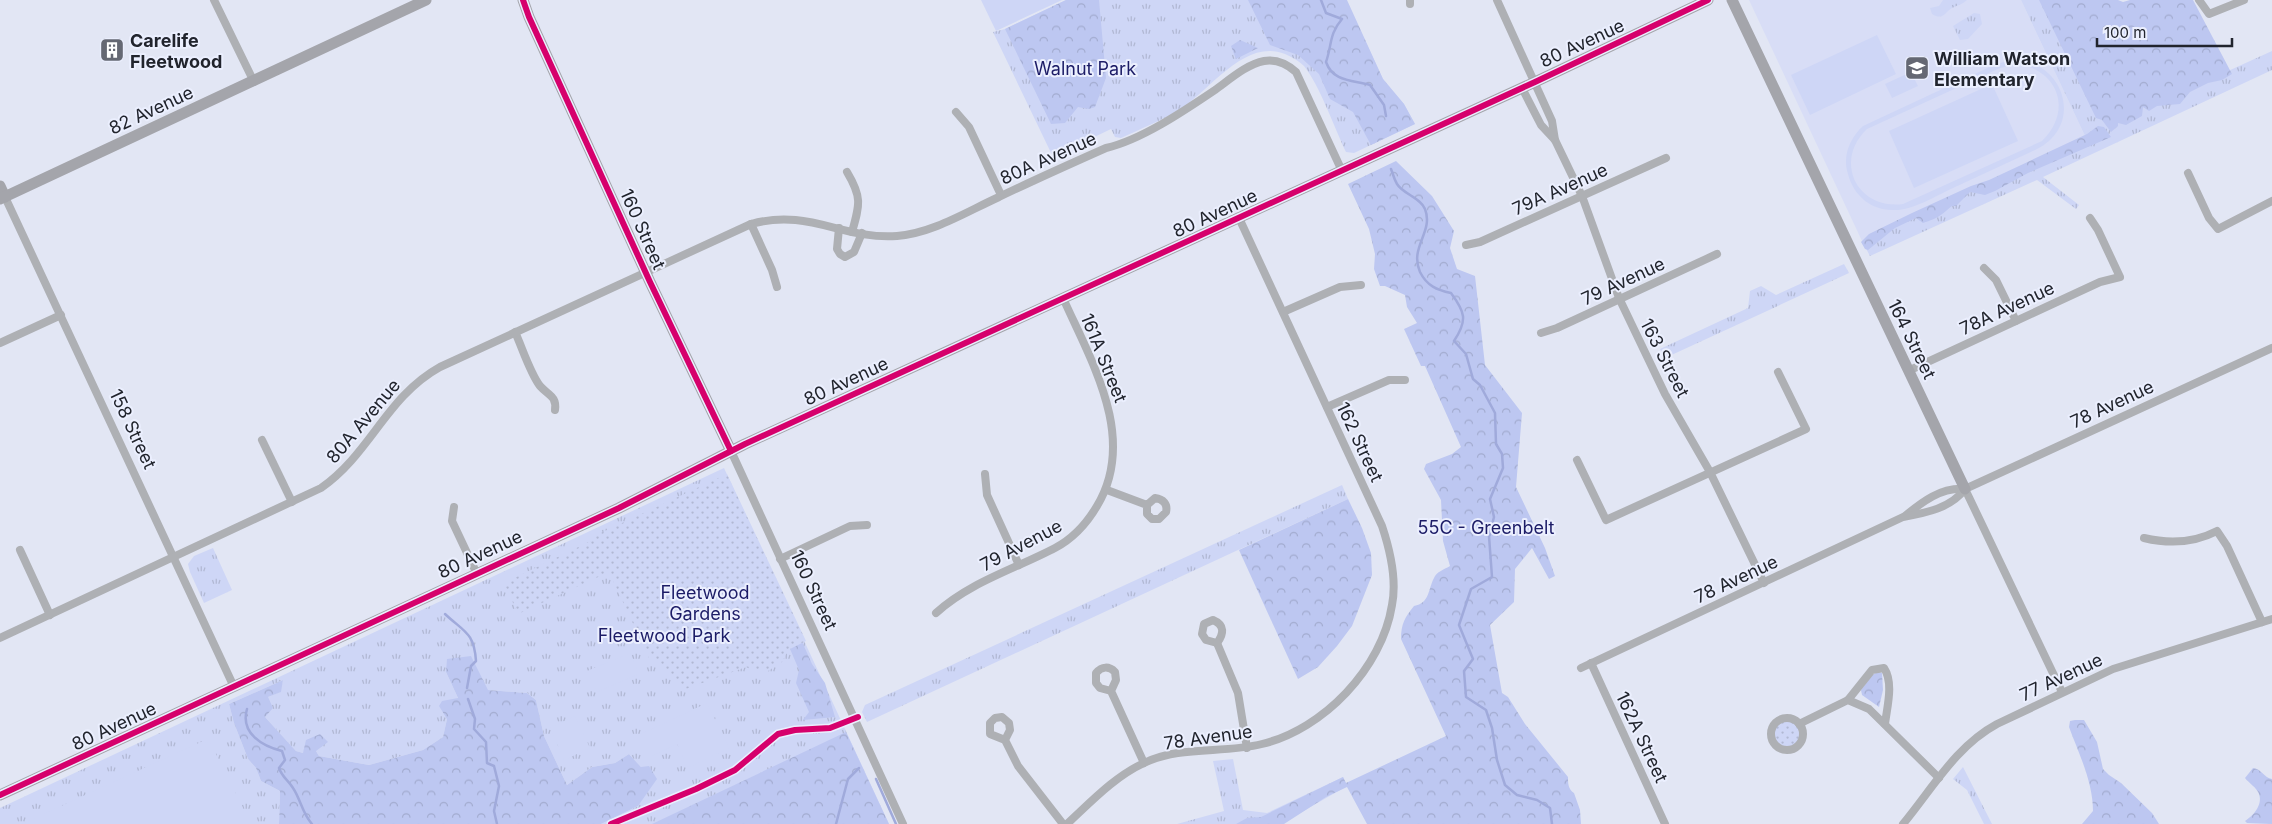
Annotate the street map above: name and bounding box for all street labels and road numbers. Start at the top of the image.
street label: 80 Avenue [1536,14,1628,72]
street label: 82 Avenue [106,81,196,139]
street label: 80A Avenue [997,127,1099,189]
street label: 79A Avenue [1509,159,1611,219]
street label: 80 Avenue [1169,184,1261,242]
street label: 160 Street [616,186,670,273]
street label: 79 Avenue [1578,253,1668,309]
street label: 78A Avenue [1956,277,2058,339]
street label: 164 Street [1884,296,1940,382]
street label: 161A Street [1077,310,1131,406]
street label: 163 Street [1636,315,1694,401]
street label: 80 Avenue [800,352,892,410]
street label: 80A Avenue [322,375,404,467]
street label: 78 Avenue [2067,376,2157,432]
street label: 158 Street [105,386,161,472]
street label: 162 Street [1332,399,1388,485]
street label: 79 Avenue [977,515,1065,575]
street label: 80 Avenue [434,525,526,583]
street label: 160 Street [786,547,842,633]
street label: 78 Avenue [1691,551,1781,607]
street label: 77 Avenue [2016,649,2106,705]
street label: 162A Street [1612,688,1672,786]
street label: 80 Avenue [68,697,160,755]
street label: 78 Avenue [1162,720,1254,754]

